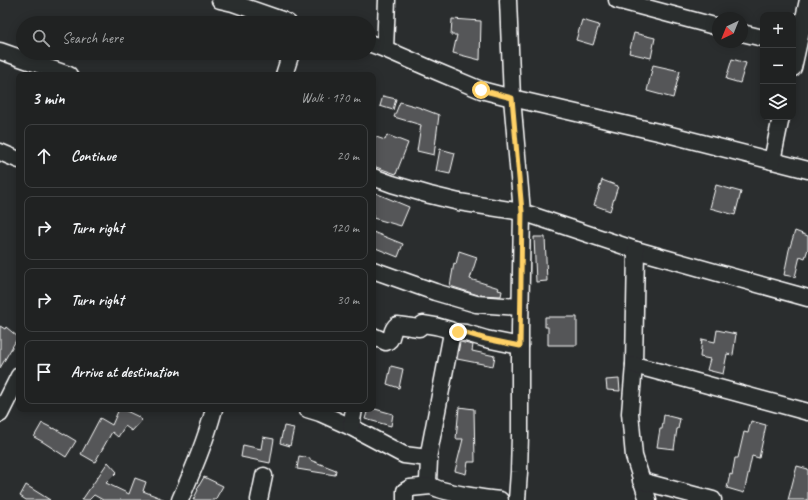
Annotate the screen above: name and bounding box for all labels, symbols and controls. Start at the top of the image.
north arrow [712,12,748,48]
map controls [760,12,796,120]
button: + [760,12,796,48]
search box [16,16,376,60]
icon: search [30,27,52,49]
text: Search here [62,29,123,48]
button: − [760,48,796,84]
route start [472,81,490,99]
button: layers [760,84,796,120]
text: 3 min [32,88,65,109]
text: Walk · 170 m [301,90,360,106]
icon: ahead [33,145,55,167]
text: Continue [71,147,116,166]
text: 20 m [337,148,359,164]
icon: right [33,217,55,239]
text: Turn right [71,219,124,238]
text: 120 m [331,220,359,236]
icon: right [33,289,55,311]
text: Turn right [71,291,124,310]
text: 30 m [337,292,359,308]
route end [449,323,467,341]
icon: arrive [33,361,55,383]
text: Arrive at destination [71,363,178,382]

